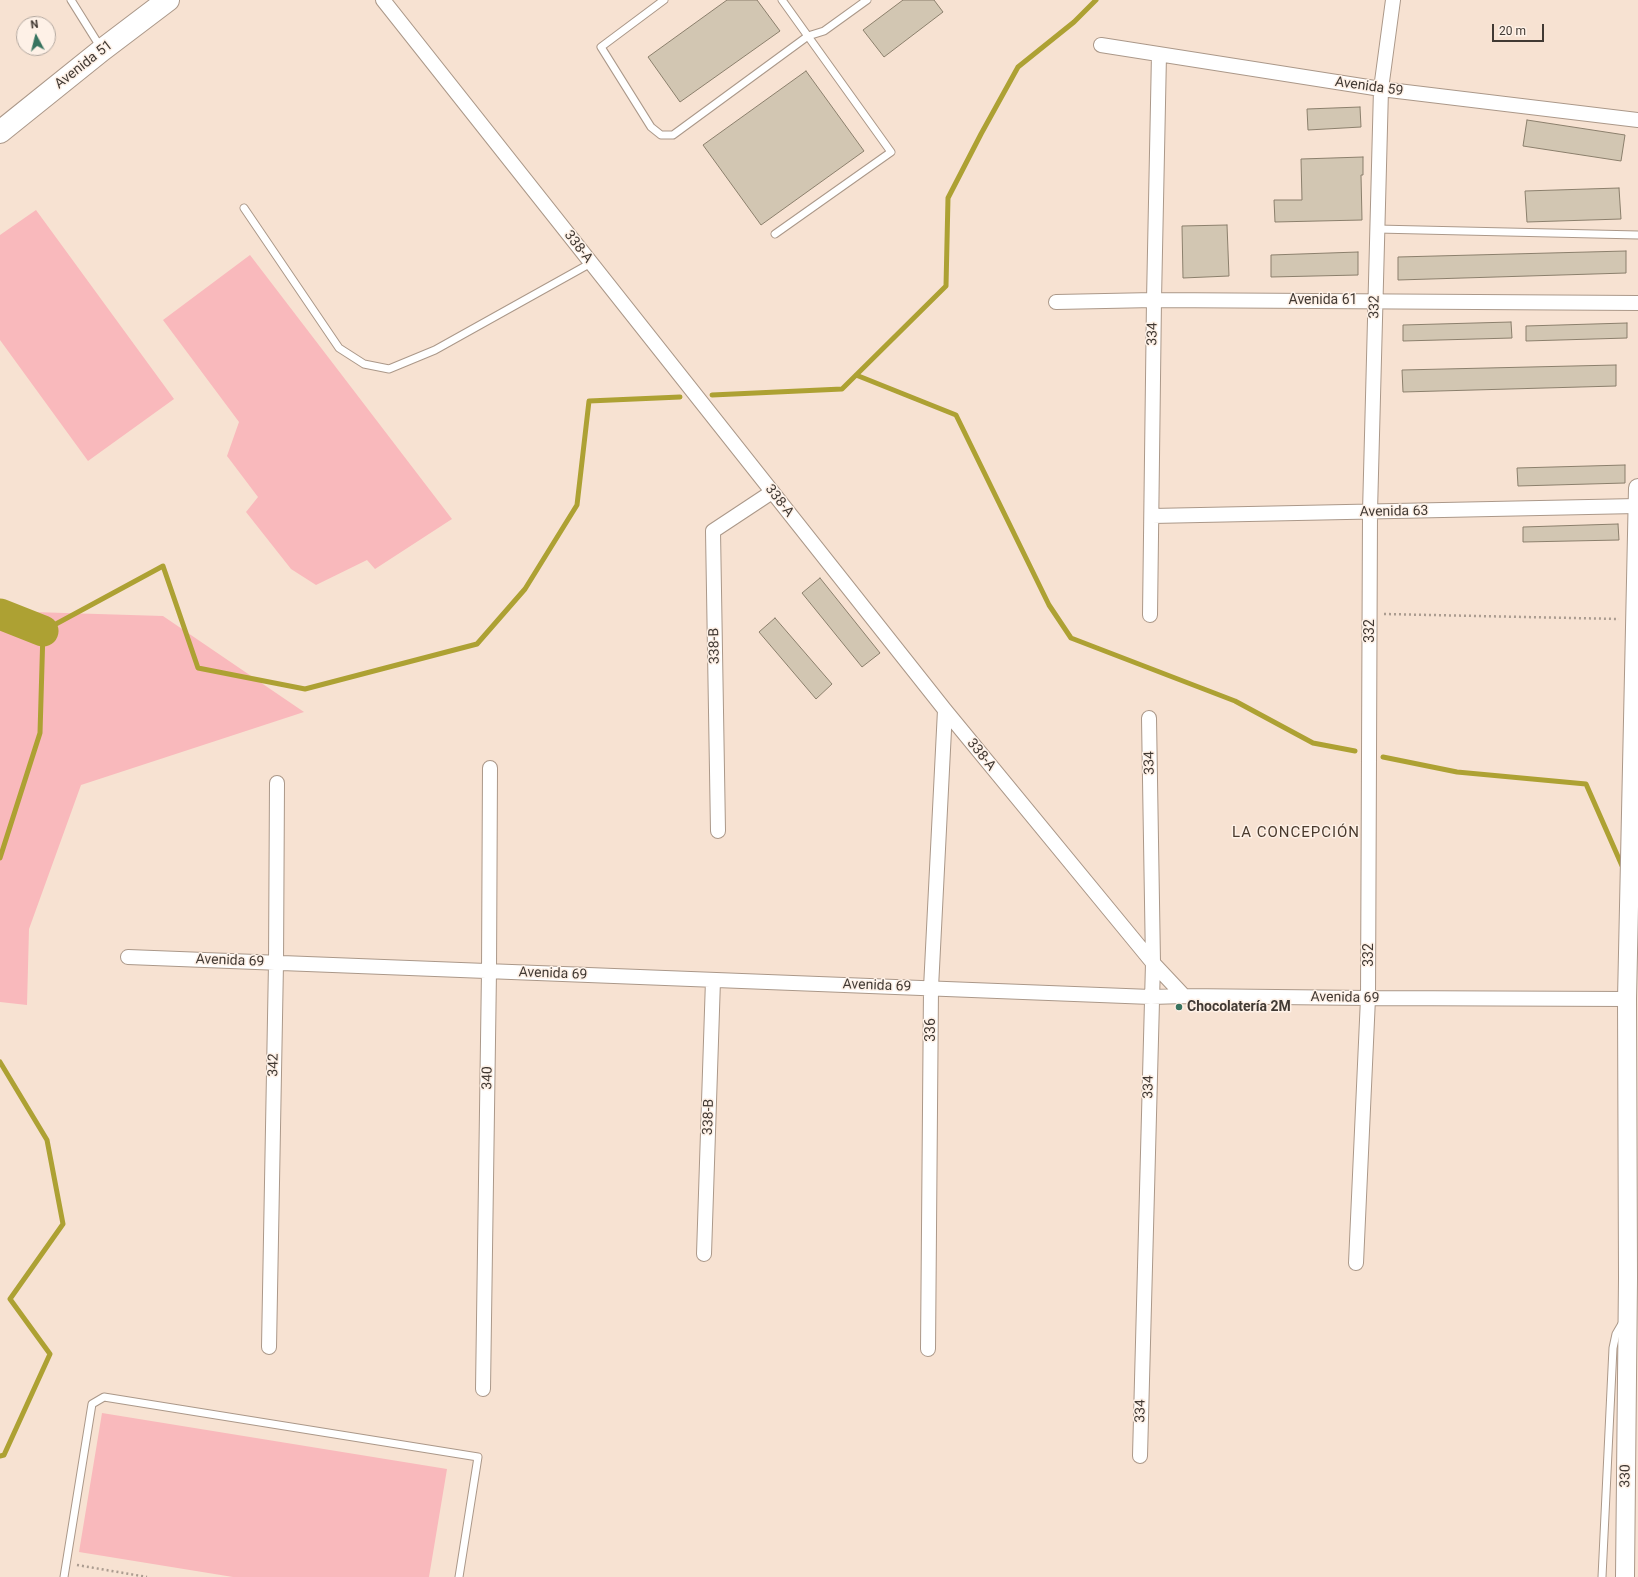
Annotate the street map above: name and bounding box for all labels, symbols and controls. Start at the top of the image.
north arrow [16,16,56,56]
scale bar [1494,16,1546,42]
text: N [30,18,39,32]
text: 20 m [1499,24,1526,38]
street label: Avenida 51 [52,37,116,93]
street label: Avenida 59 [1334,74,1404,100]
street label: 338-A [560,227,596,267]
street label: Avenida 61 [1289,292,1357,308]
street label: 332 [1366,295,1384,319]
street label: 334 [1144,322,1162,346]
street label: 338-A [761,481,797,521]
street label: Avenida 63 [1359,503,1429,521]
street label: 332 [1362,619,1378,643]
street label: 338-B [706,628,724,664]
street label: 338-A [963,735,999,775]
street label: 334 [1141,751,1159,775]
district label: LA CONCEPCIÓN [1232,824,1360,842]
street label: 332 [1361,943,1377,967]
street label: Avenida 69 [195,951,265,971]
street label: Avenida 69 [518,964,588,984]
street label: Avenida 69 [842,976,912,996]
street label: Avenida 69 [1310,989,1380,1007]
place label: Chocolatería 2M [1187,999,1291,1015]
marker: Chocolatería 2M [1174,1002,1184,1012]
street label: 336 [923,1018,939,1042]
street label: 342 [265,1053,283,1077]
street label: 340 [479,1066,497,1090]
street label: 334 [1140,1075,1158,1099]
street label: 338-B [700,1099,718,1135]
street label: 334 [1132,1399,1150,1423]
street label: 330 [1617,1464,1635,1488]

